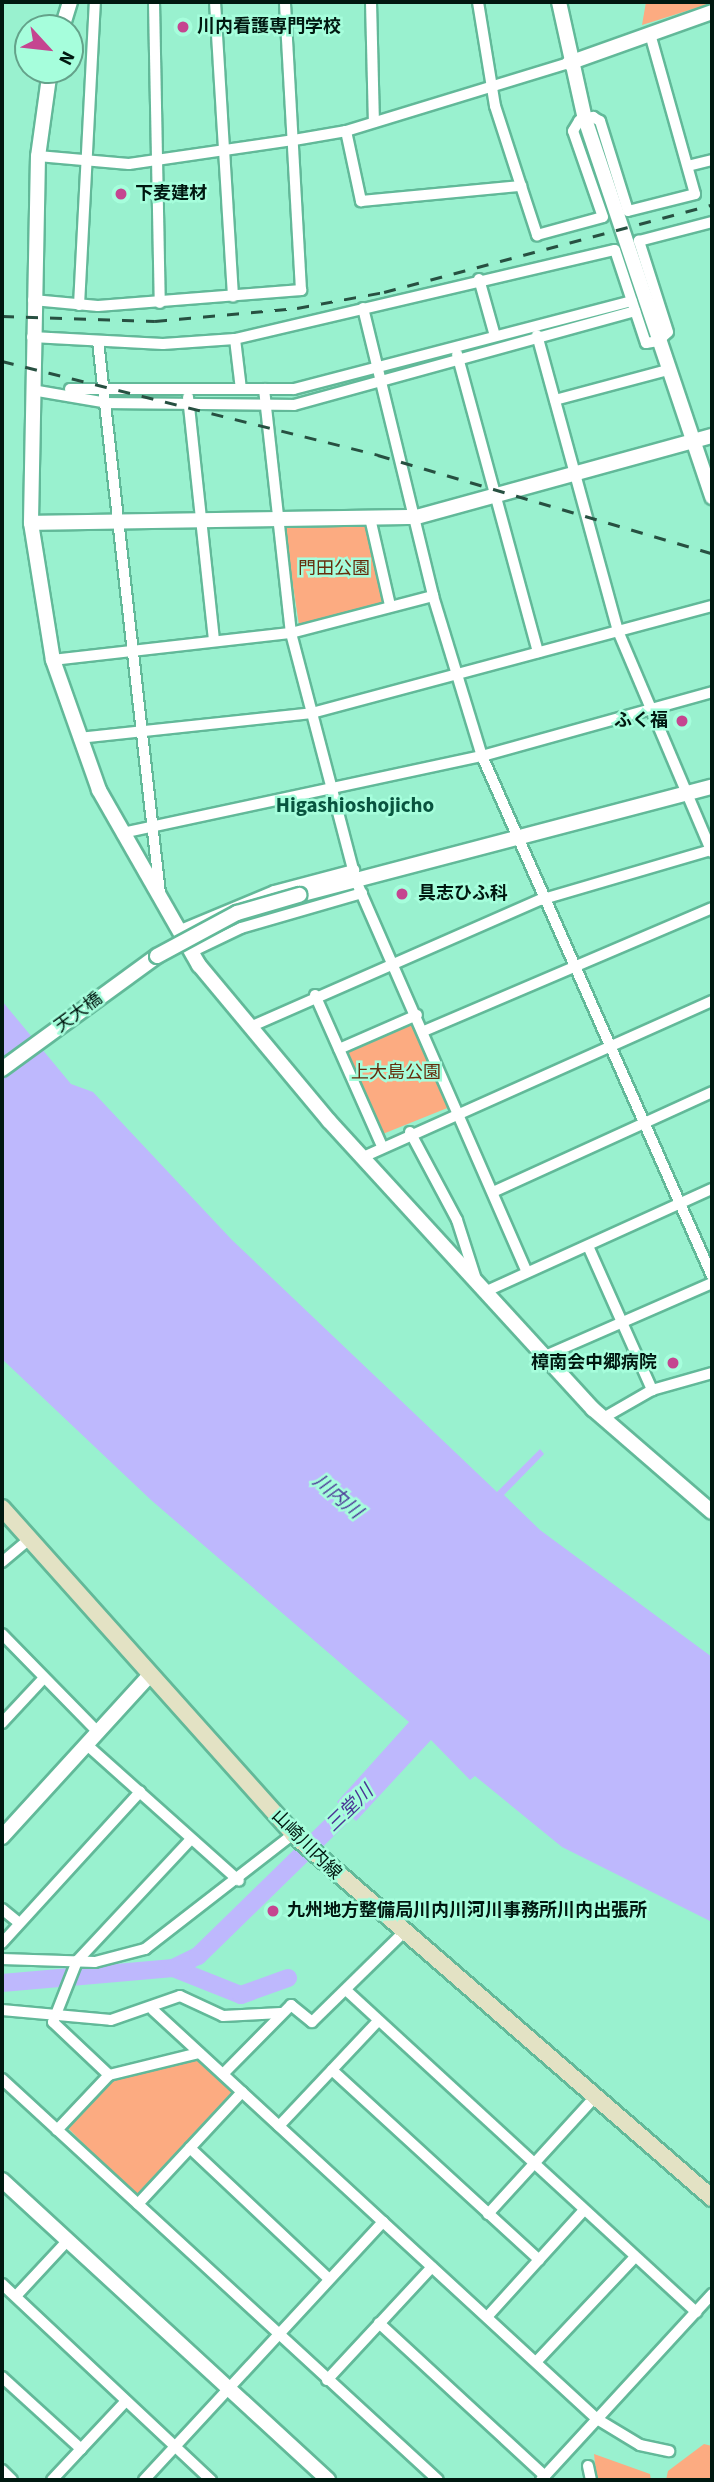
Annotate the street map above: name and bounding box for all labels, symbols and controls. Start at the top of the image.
north arrow [14,14,84,84]
place label: 川内看護専門学校 [197,16,341,38]
marker: 川内看護専門学校 [175,19,191,35]
text: N [51,46,81,70]
place label: 下麦建材 [135,183,207,205]
marker: 下麦建材 [113,186,129,202]
park label: 門田公園 [298,558,370,580]
place label: ふく福 [614,710,668,732]
marker: ふく福 [674,713,690,729]
district label: Higashioshojicho [276,792,434,818]
place label: 具志ひふ科 [418,883,508,905]
marker: 具志ひふ科 [392,884,412,904]
street label: 天大橋 [51,988,107,1038]
park label: 上大島公園 [351,1062,441,1084]
place label: 樟南会中郷病院 [531,1352,657,1374]
marker: 樟南会中郷病院 [663,1353,683,1373]
water label: 川内川 [308,1470,366,1524]
water label: 三堂川 [322,1781,378,1837]
street label: 山崎川内線 [267,1806,345,1884]
place label: 九州地方整備局川内川河川事務所川内出張所 [287,1900,647,1922]
marker: 九州地方整備局川内川河川事務所川内出張所 [265,1903,281,1919]

